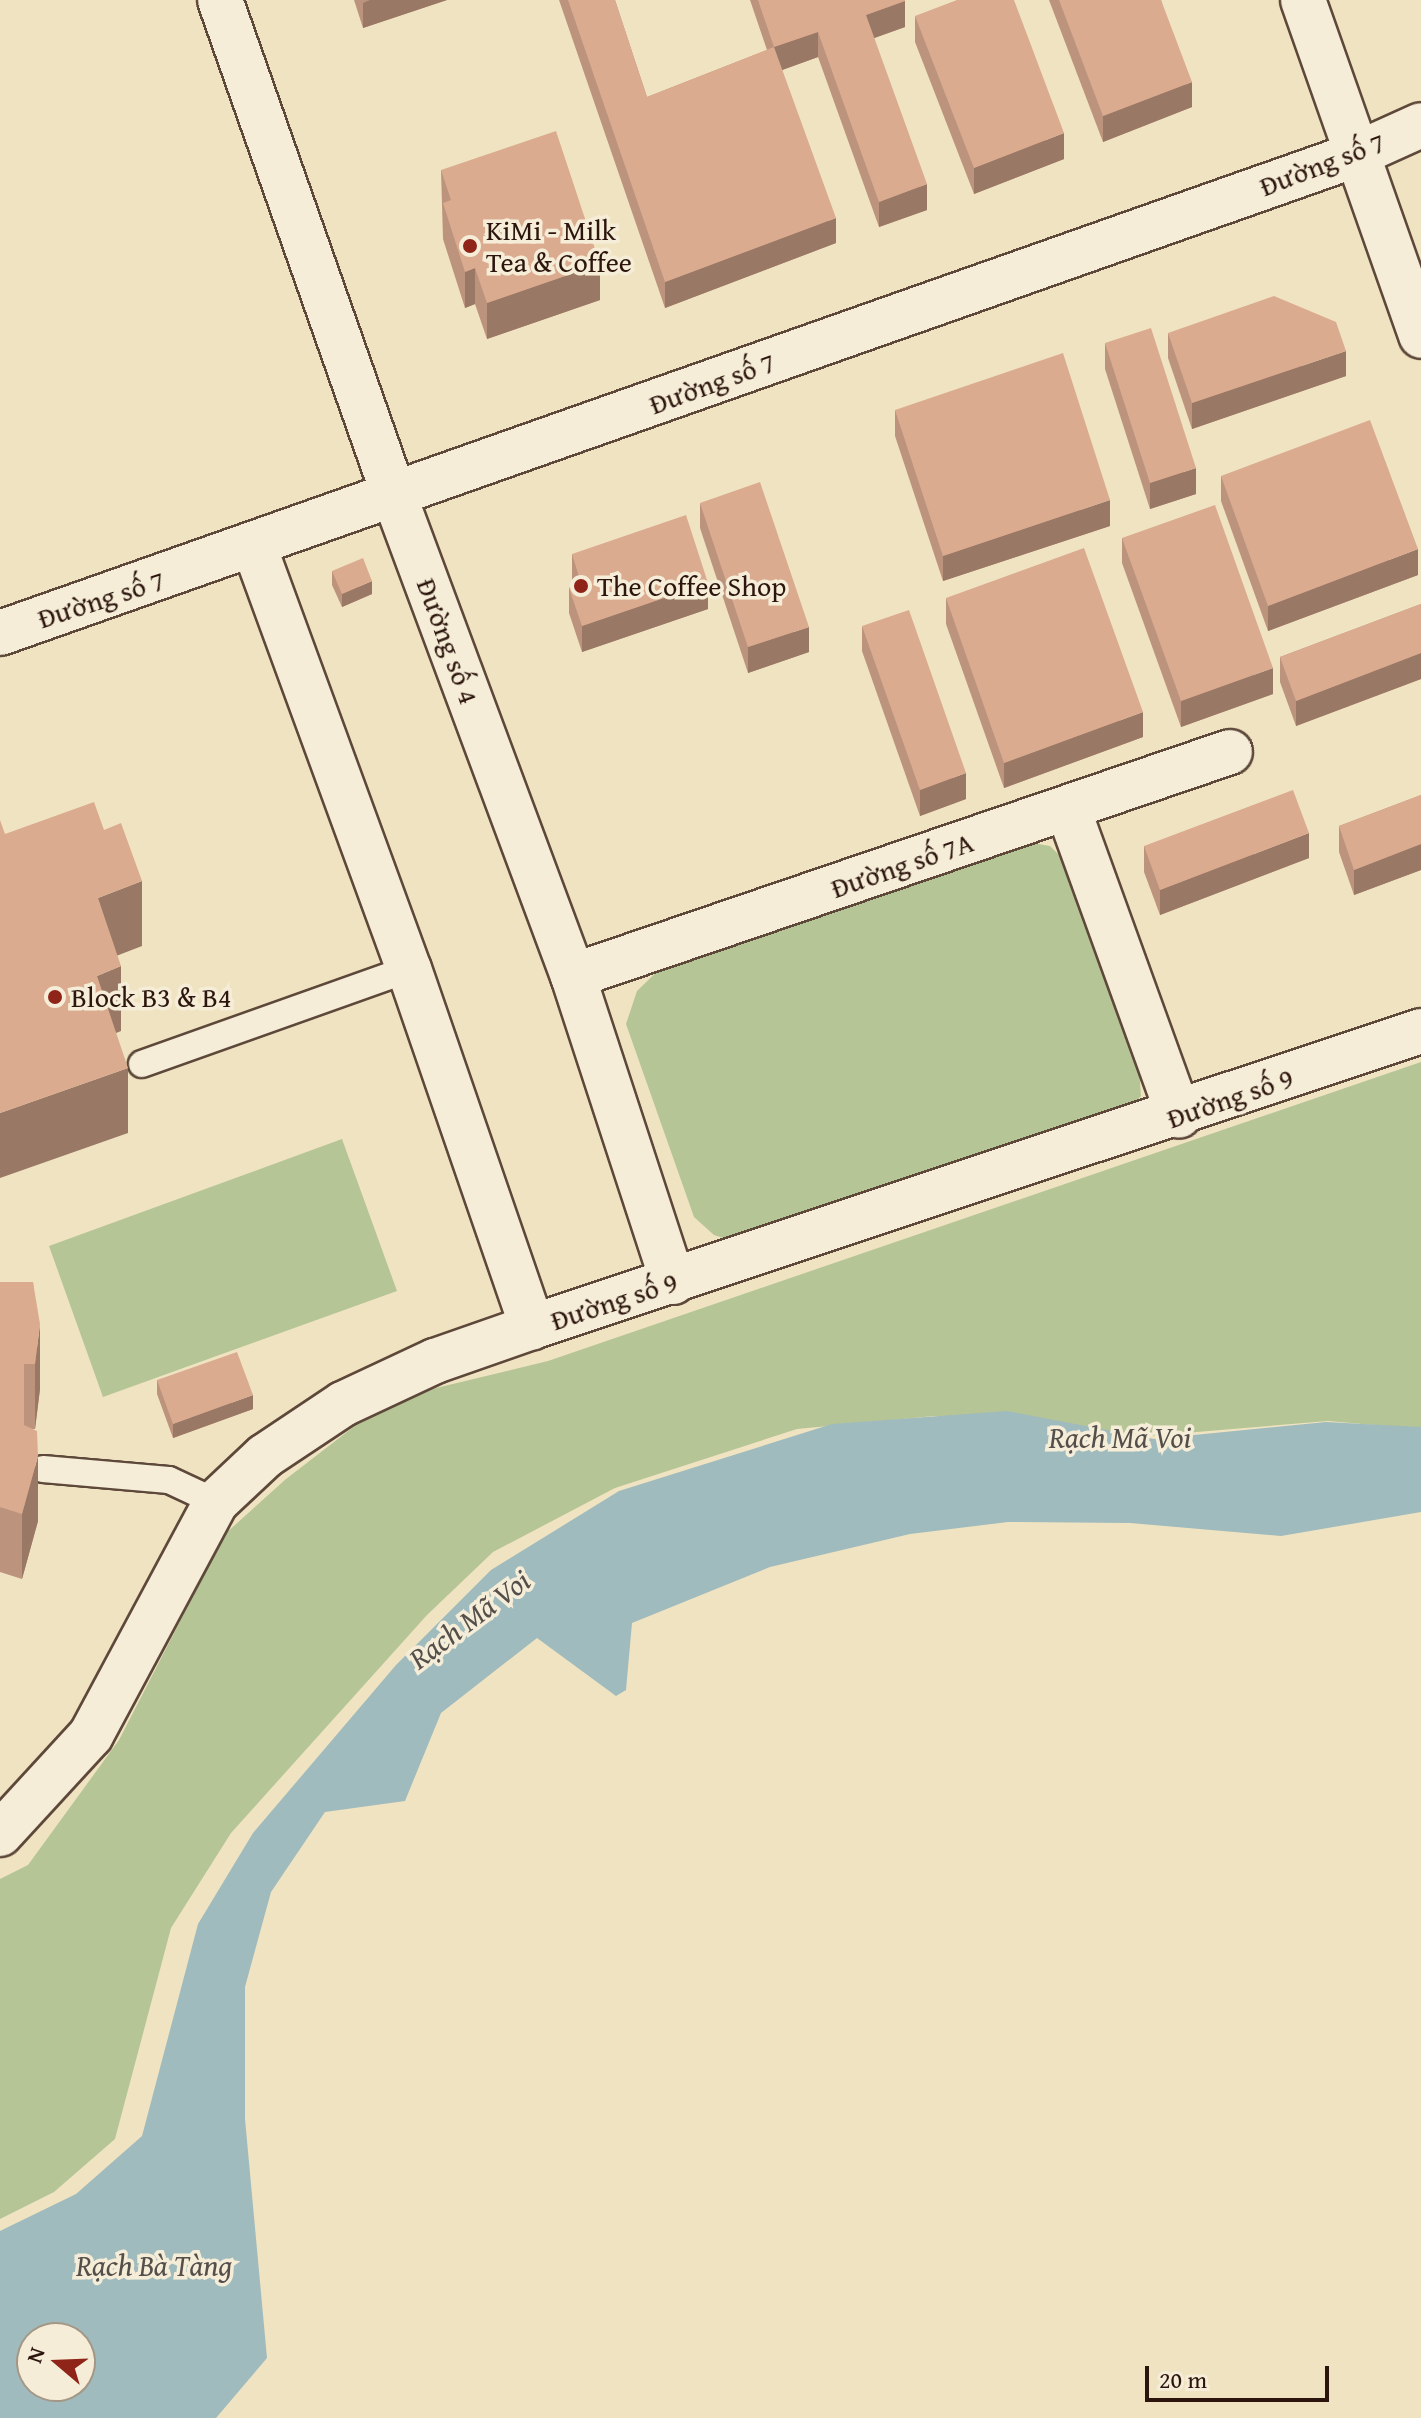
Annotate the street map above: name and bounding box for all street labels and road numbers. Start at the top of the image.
street label: Đường số 7 [1255,125,1389,203]
street label: Đường số 7 [645,345,779,421]
street label: Đường số 7 [33,563,169,635]
street label: Đường số 4 [410,574,486,708]
street label: Đường số 7A [826,825,978,905]
street label: Đường số 9 [1163,1061,1297,1135]
street label: Đường số 9 [546,1265,682,1337]

